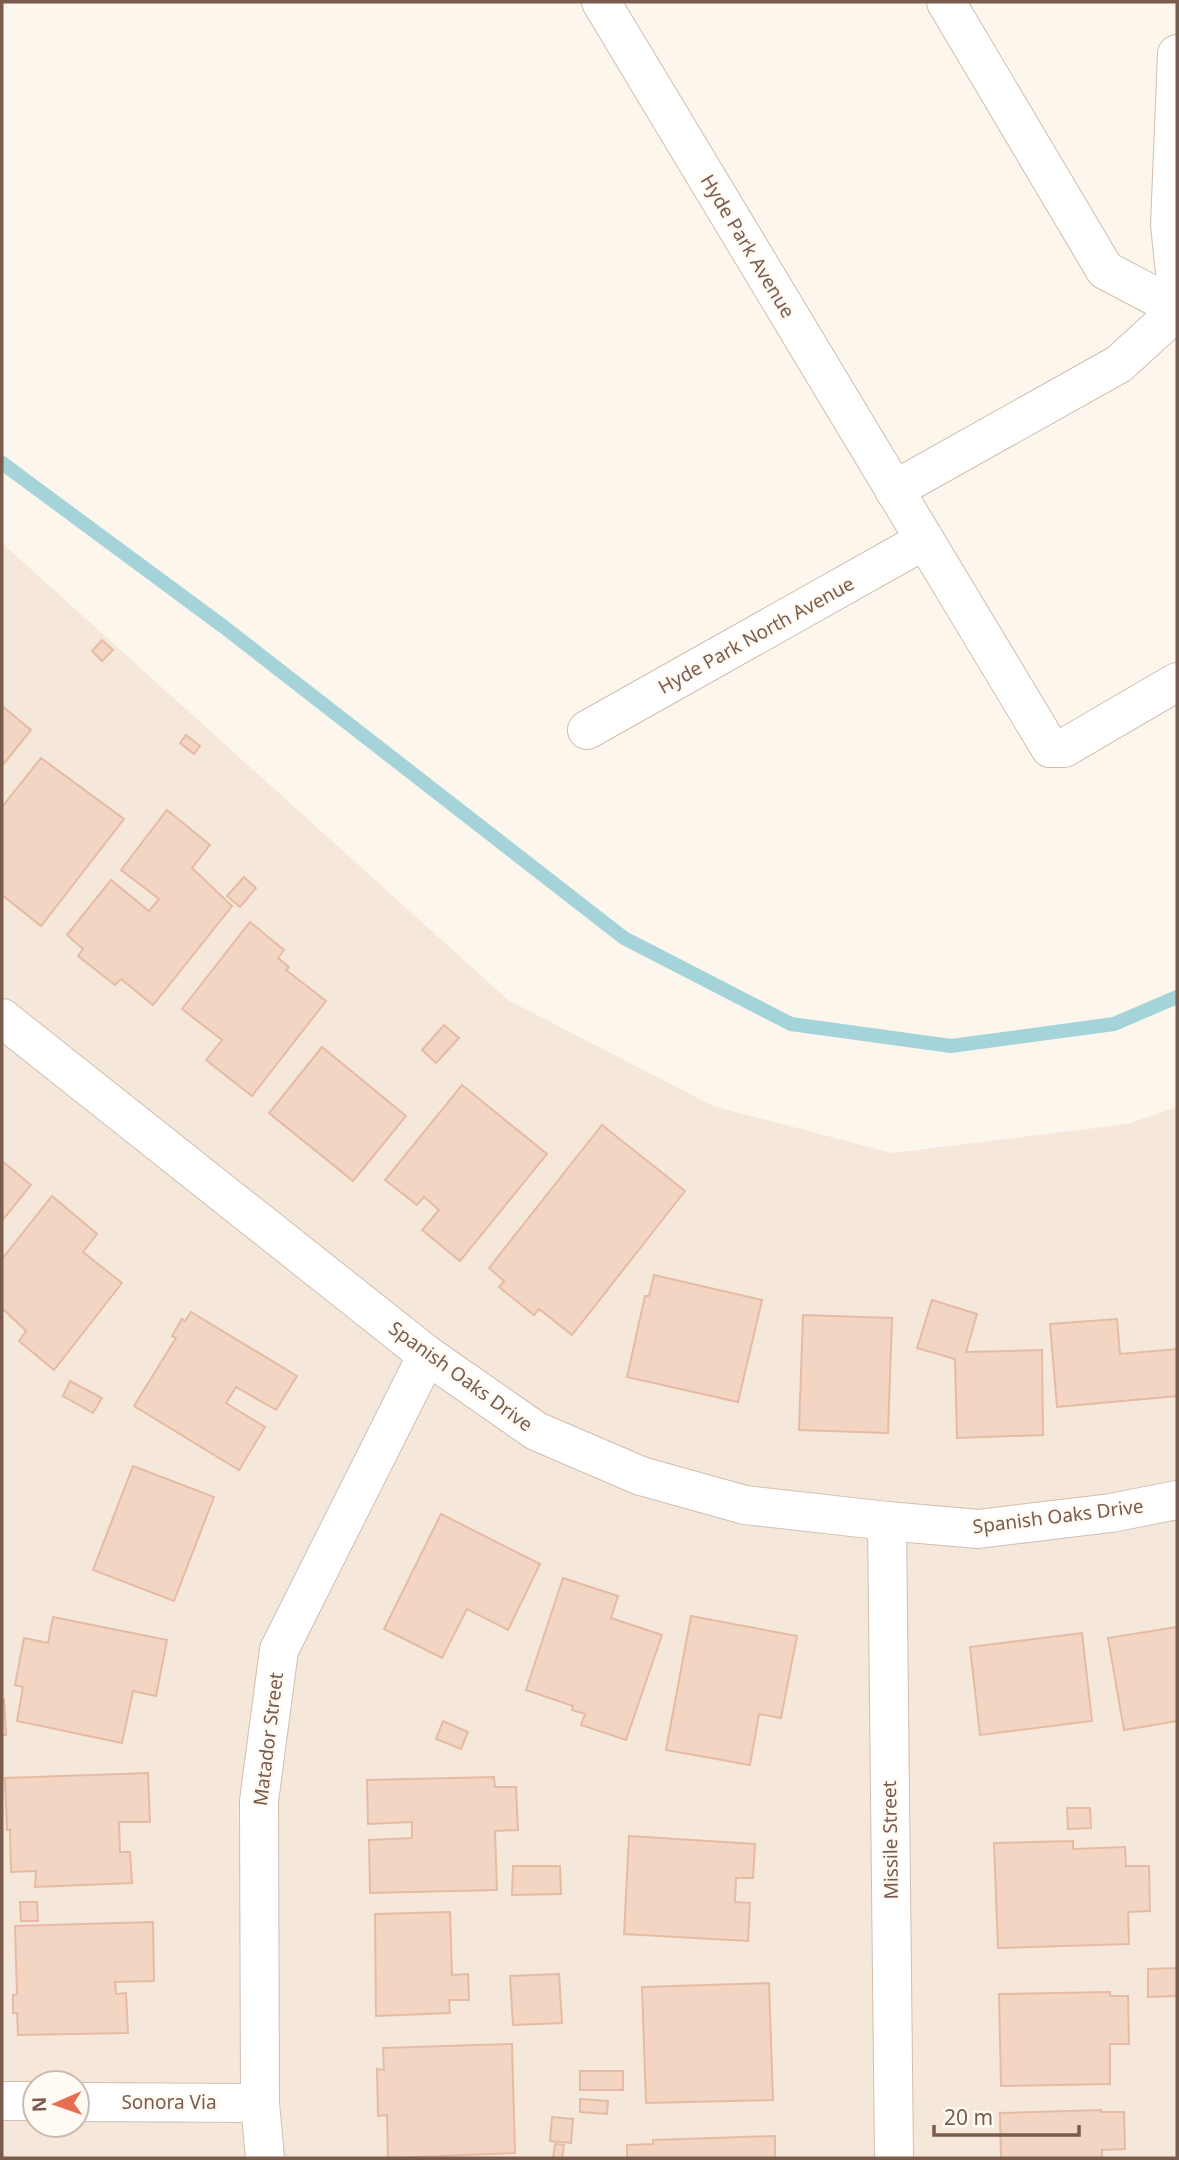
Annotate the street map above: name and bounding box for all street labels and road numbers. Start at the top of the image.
street label: Hyde Park Avenue [695,169,801,323]
street label: Hyde Park North Avenue [653,570,859,700]
street label: Spanish Oaks Drive [384,1315,538,1437]
street label: Spanish Oaks Drive [971,1493,1145,1539]
street label: Matador Street [247,1671,289,1807]
street label: Missile Street [876,1780,904,1900]
street label: Sonora Via [121,2089,217,2115]

